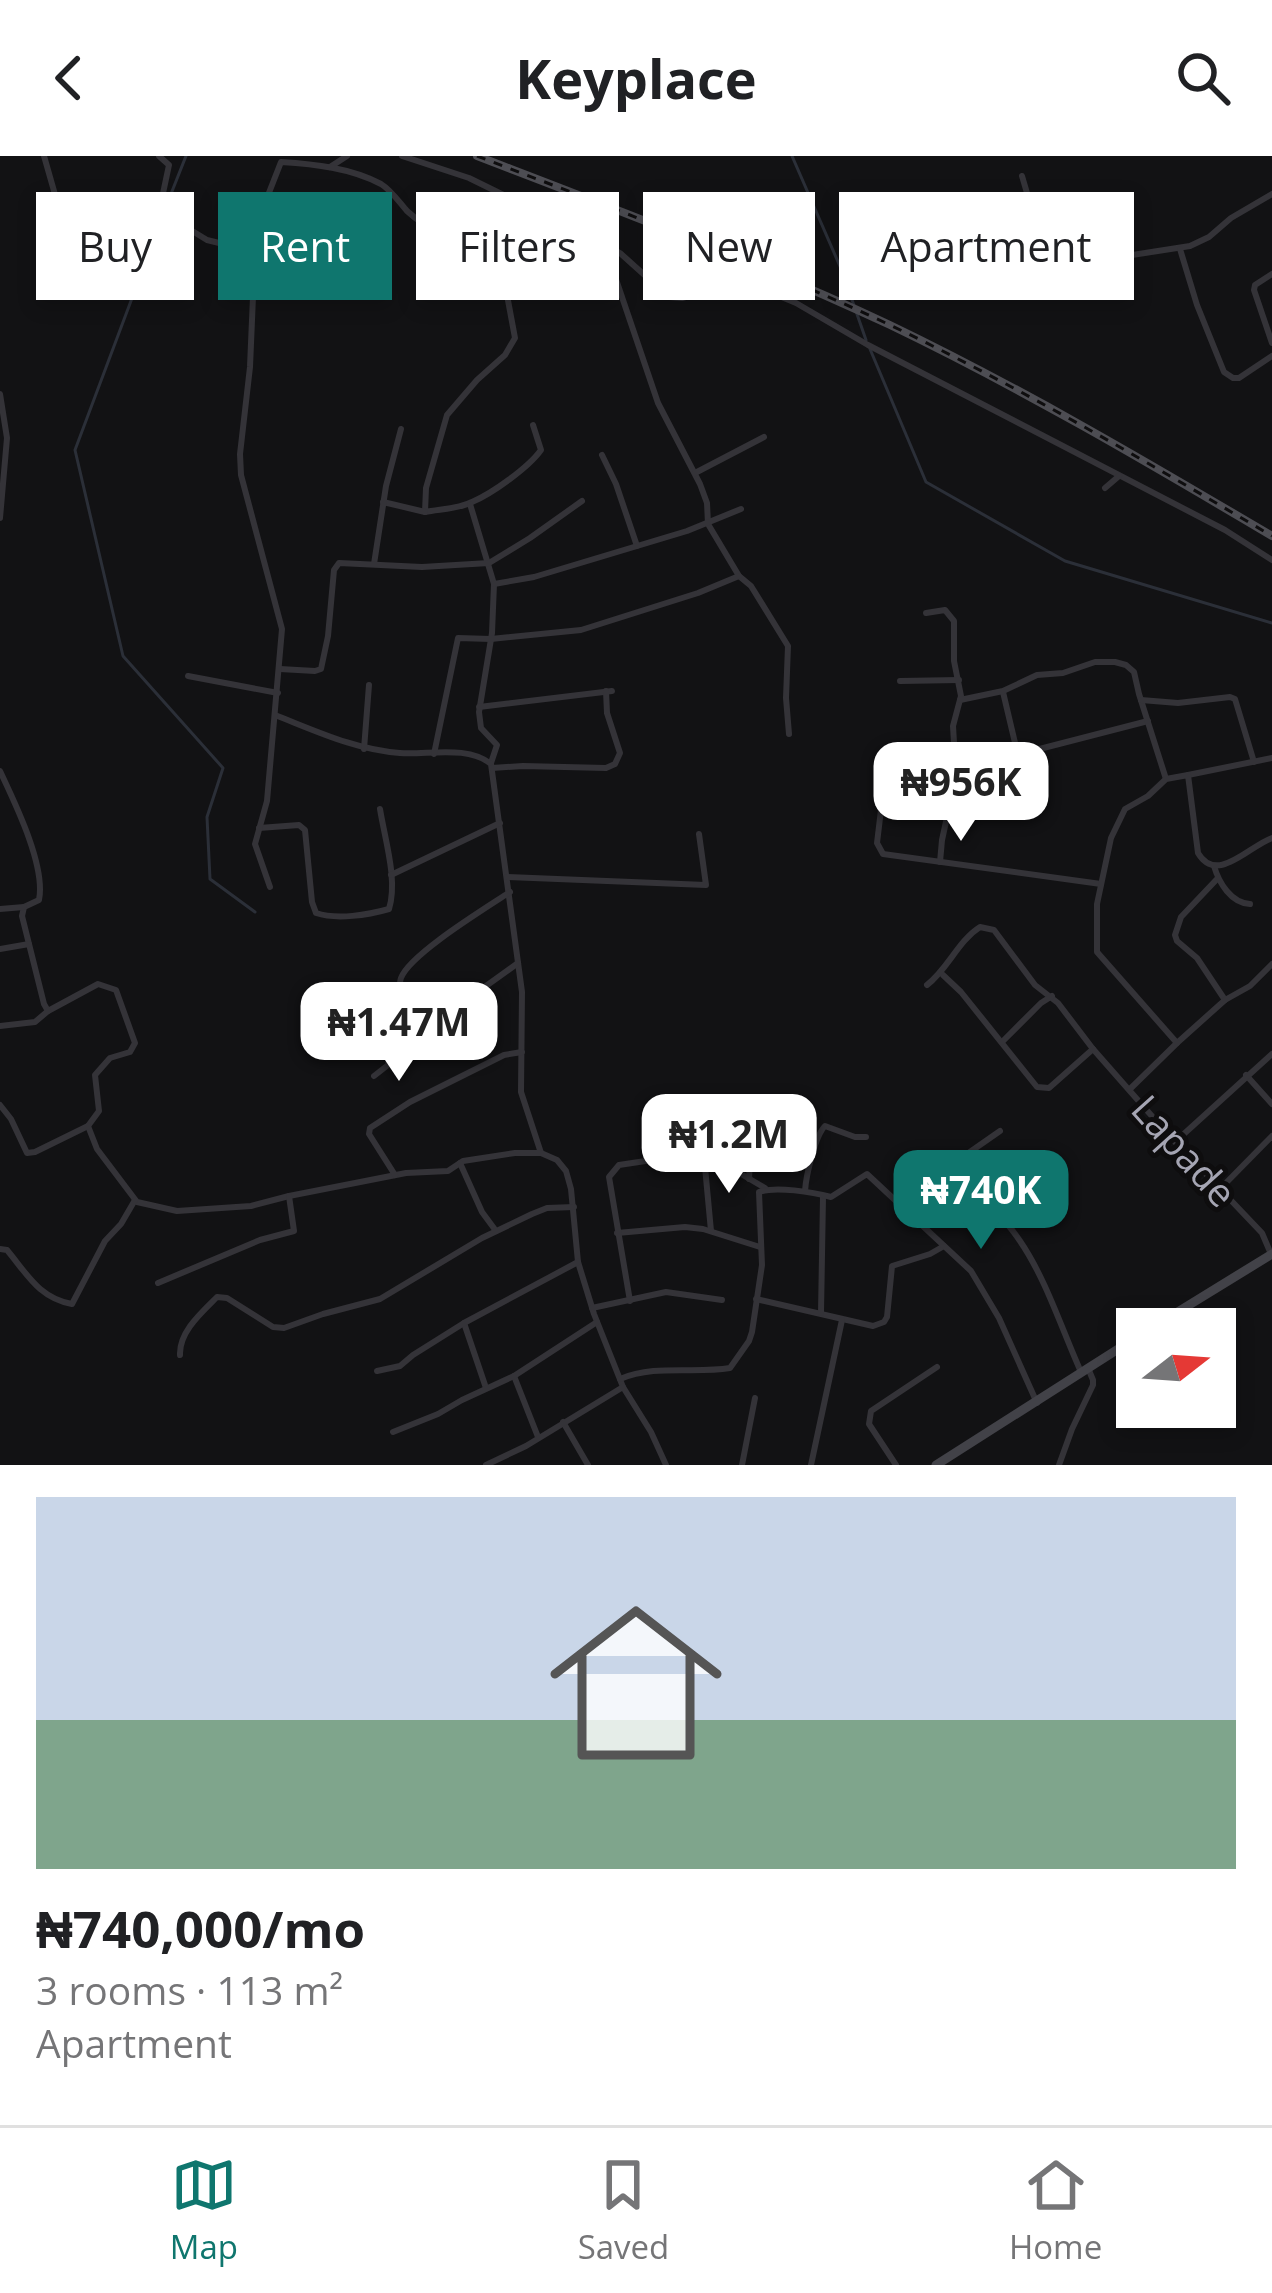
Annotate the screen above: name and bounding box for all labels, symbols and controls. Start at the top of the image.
text: Keyplace [515,41,757,115]
icon: back [36,45,102,111]
icon: search [1170,45,1236,111]
chip: Buy [36,192,194,300]
chip: Rent [218,192,392,300]
chip: Filters [416,192,619,300]
chip: New [643,192,815,300]
chip: Apartment [839,192,1134,300]
pin: ₦956K [877,742,1045,844]
text: ₦956K [901,754,1021,807]
pin: ₦1.47M [301,982,497,1084]
text: ₦1.47M [328,994,470,1047]
street label: Lapade [1121,1083,1249,1217]
pin: ₦1.2M [645,1094,813,1196]
text: ₦1.2M [669,1106,789,1159]
pin: ₦740K [897,1150,1065,1252]
text: ₦740K [921,1162,1041,1215]
north arrow [1116,1308,1236,1428]
map controls [1116,1308,1236,1428]
icon: home [528,1575,744,1791]
text: ₦740,000/mo [36,1893,365,1963]
text: 3 rooms · 113 m² [36,1963,343,2016]
text: Apartment [36,2016,232,2069]
tab: Map [170,2152,238,2269]
tab: Saved [578,2152,669,2269]
tab: Home [1009,2152,1102,2269]

